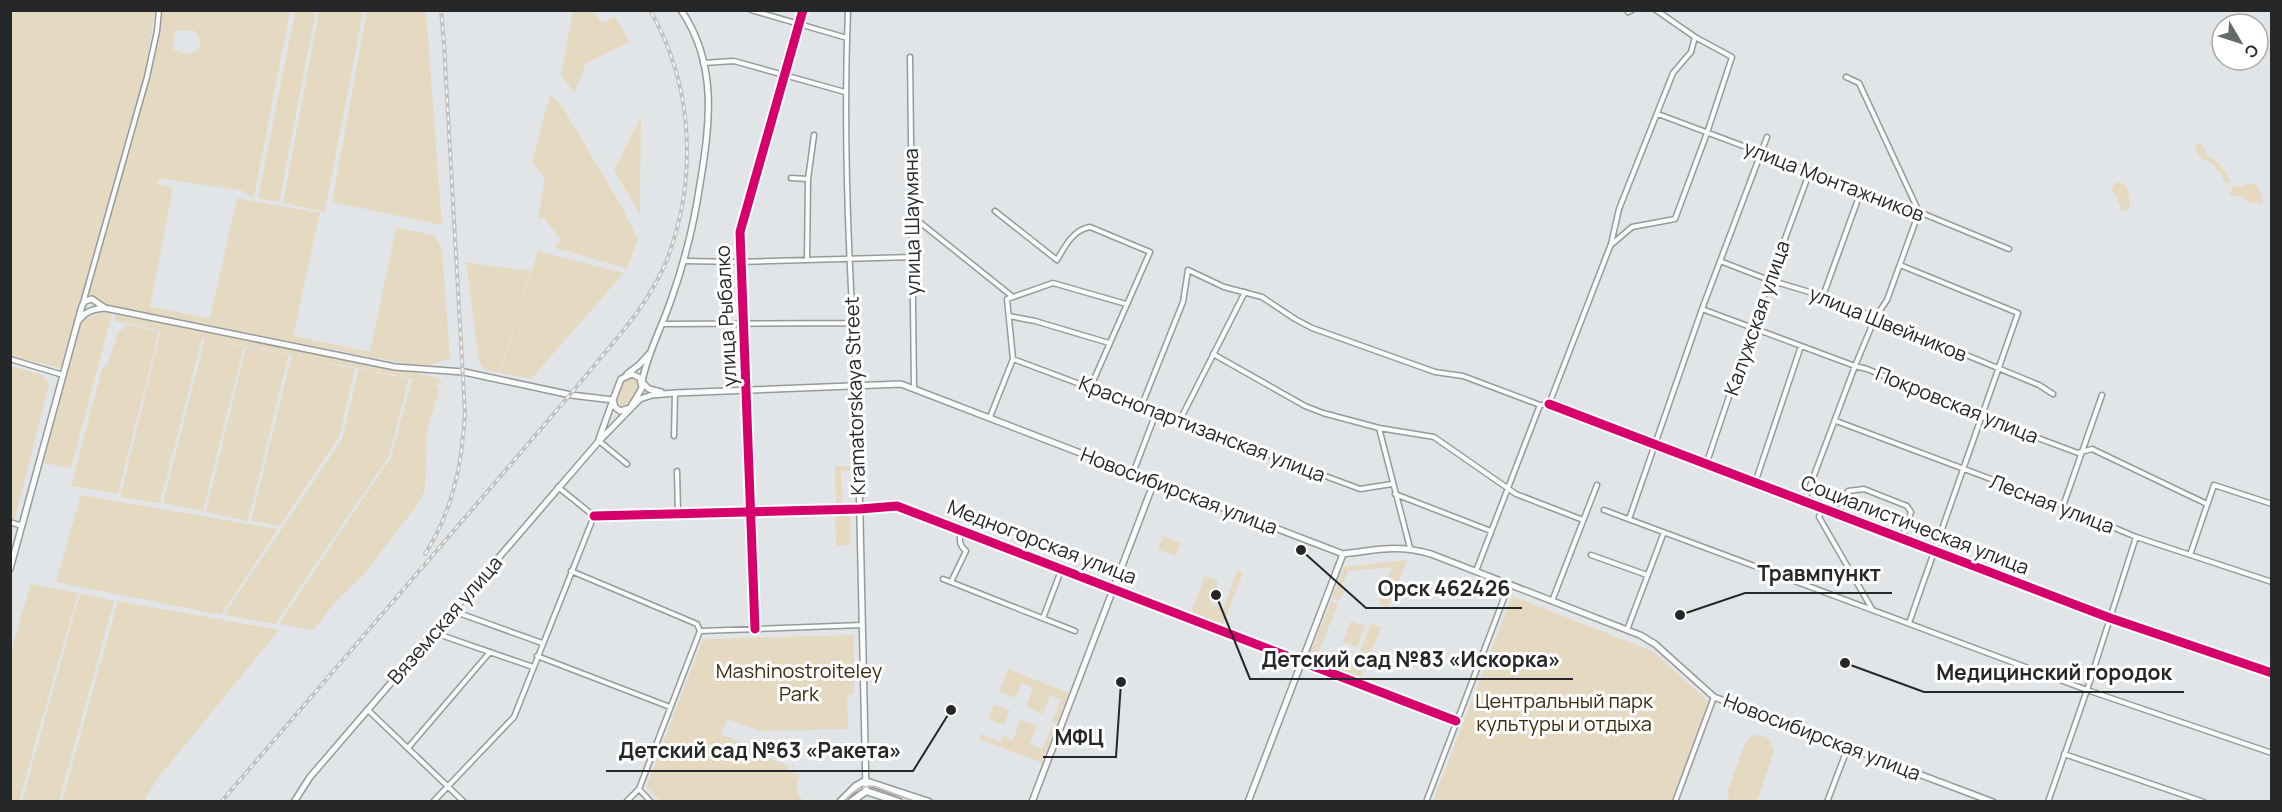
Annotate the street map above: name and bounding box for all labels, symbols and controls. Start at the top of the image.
north arrow [2210,12,2270,72]
text: С [2239,40,2264,63]
street label: улица Монтажников [1740,134,1929,228]
street label: улица Шаумяна [897,148,926,296]
street label: Калужская улица [1717,237,1796,399]
street label: улица Рыбалко [708,244,743,388]
street label: улица Швейников [1805,280,1971,368]
street label: Kramatorskaya Street [838,296,871,496]
street label: Покровская улица [1872,359,2043,450]
street label: Краснопартизанская улица [1075,369,1329,488]
street label: Новосибирская улица [1077,440,1282,541]
street label: Лесная улица [1986,467,2118,540]
street label: Социалистическая улица [1797,468,2033,581]
street label: Медногорская улица [944,493,1141,590]
street label: Вяземская улица [381,550,508,690]
callout: Травмпункт [1745,554,1892,593]
text: Травмпункт [1757,559,1881,587]
callout: Орск 462426 [1366,569,1522,608]
text: Орск 462426 [1378,574,1510,602]
callout: Детский сад №83 «Искорка» [1250,640,1573,679]
text: Детский сад №83 «Искорка» [1262,645,1560,673]
callout: Медицинский городок [1924,653,2184,692]
park label: Mashinostroiteley Park [716,657,883,707]
text: Медицинский городок [1936,658,2173,686]
street label: Новосибирская улица [1720,686,1925,787]
park label: Центральный парк культуры и отдыха [1475,687,1654,737]
callout: МФЦ [1043,718,1116,757]
text: МФЦ [1054,723,1104,751]
callout: Детский сад №63 «Ракета» [606,732,913,771]
text: Детский сад №63 «Ракета» [618,736,902,764]

